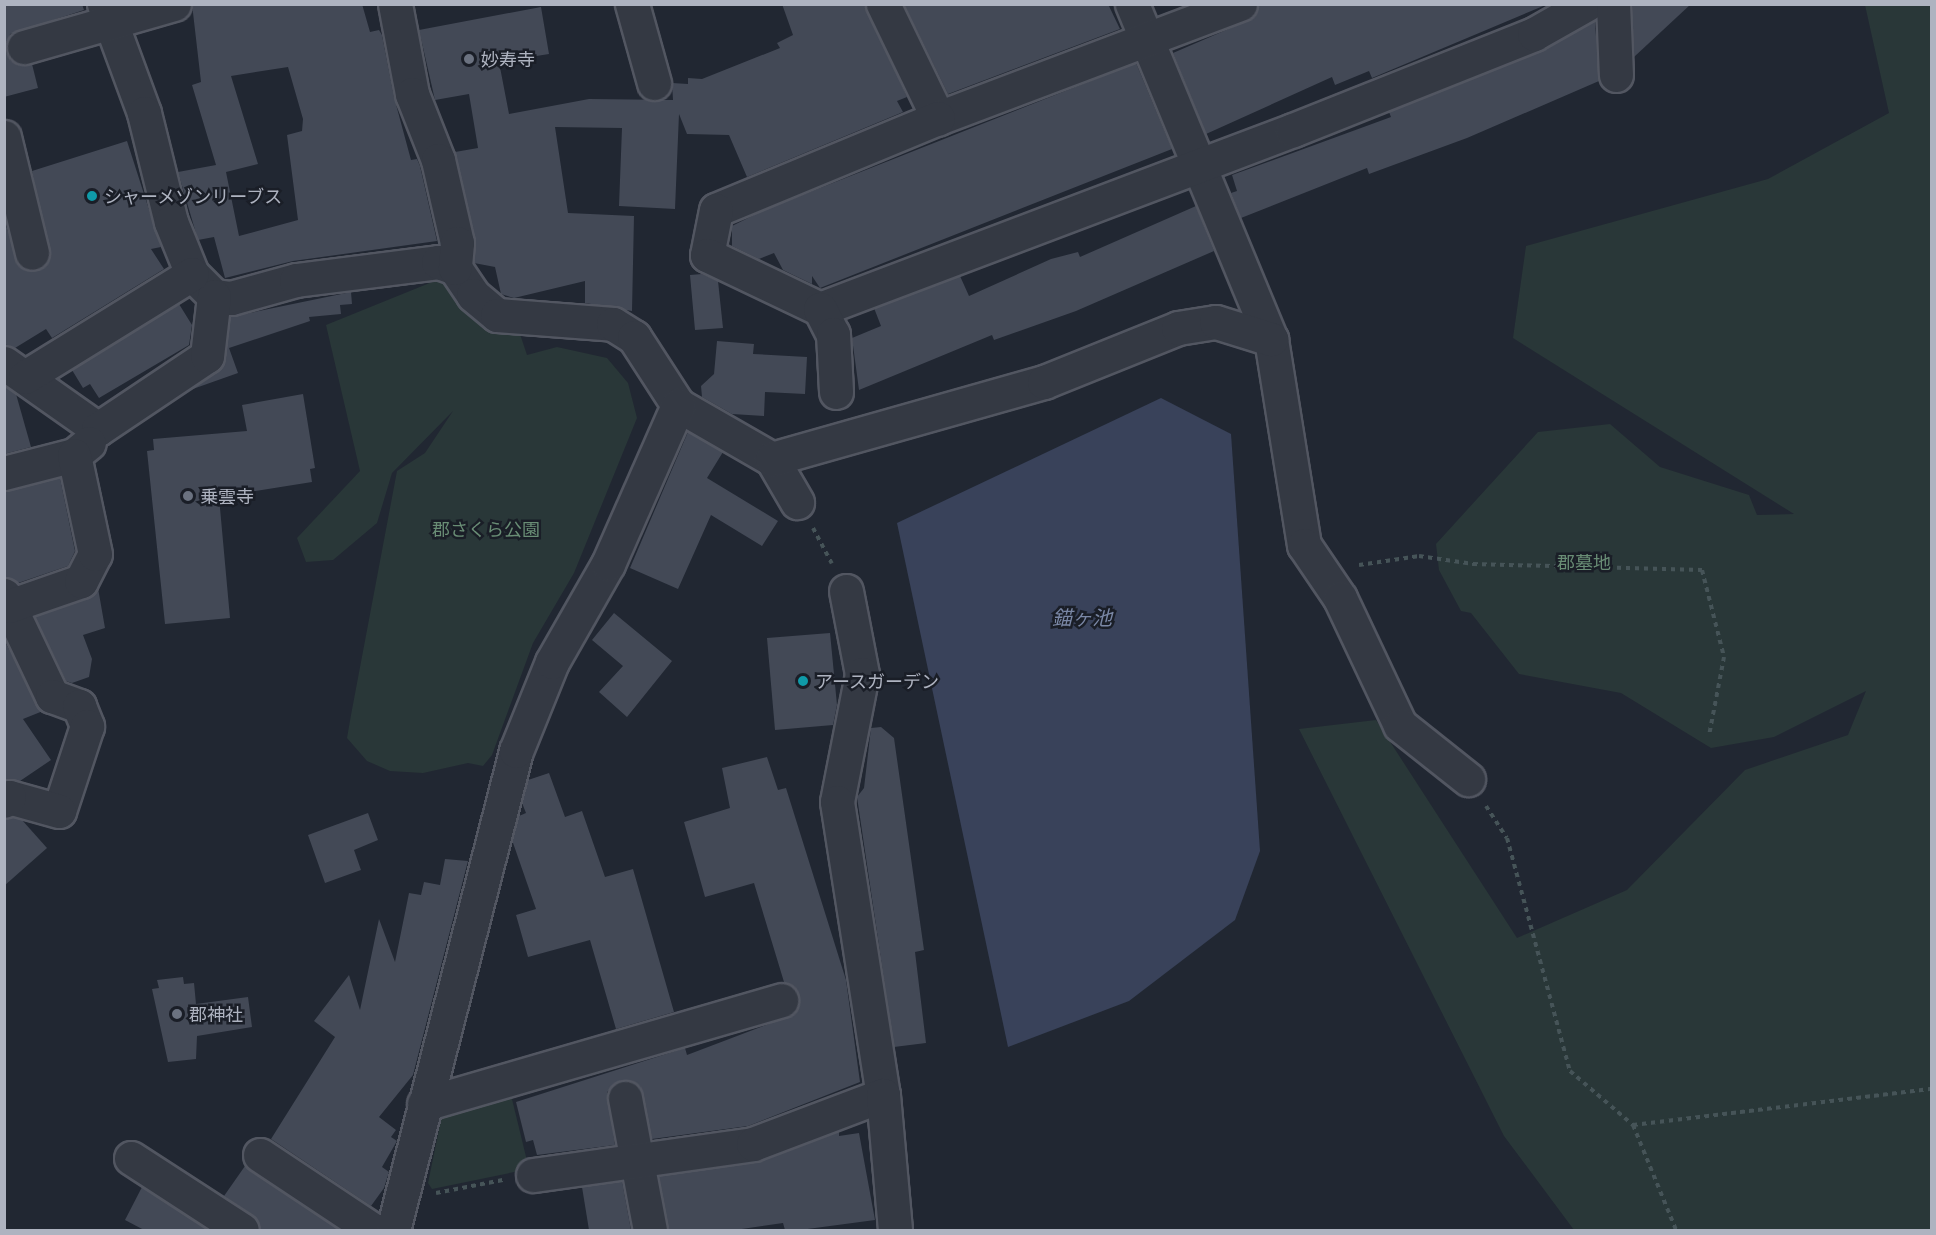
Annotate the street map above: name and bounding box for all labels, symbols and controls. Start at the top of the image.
place label: 妙寿寺 [481,48,535,70]
marker: 妙寿寺 [462,52,476,66]
place label: シャーメゾンリーブス [104,185,284,207]
marker: シャーメゾンリーブス [85,189,99,203]
place label: 乗雲寺 [200,485,254,507]
marker: 乗雲寺 [181,489,195,503]
park label: 郡さくら公園 [432,518,540,540]
park label: 郡墓地 [1557,551,1611,573]
water label: 錨ヶ池 [1052,605,1112,629]
place label: アースガーデン [815,670,940,692]
marker: アースガーデン [796,674,810,688]
place label: 郡神社 [189,1003,243,1025]
marker: 郡神社 [170,1007,184,1021]

